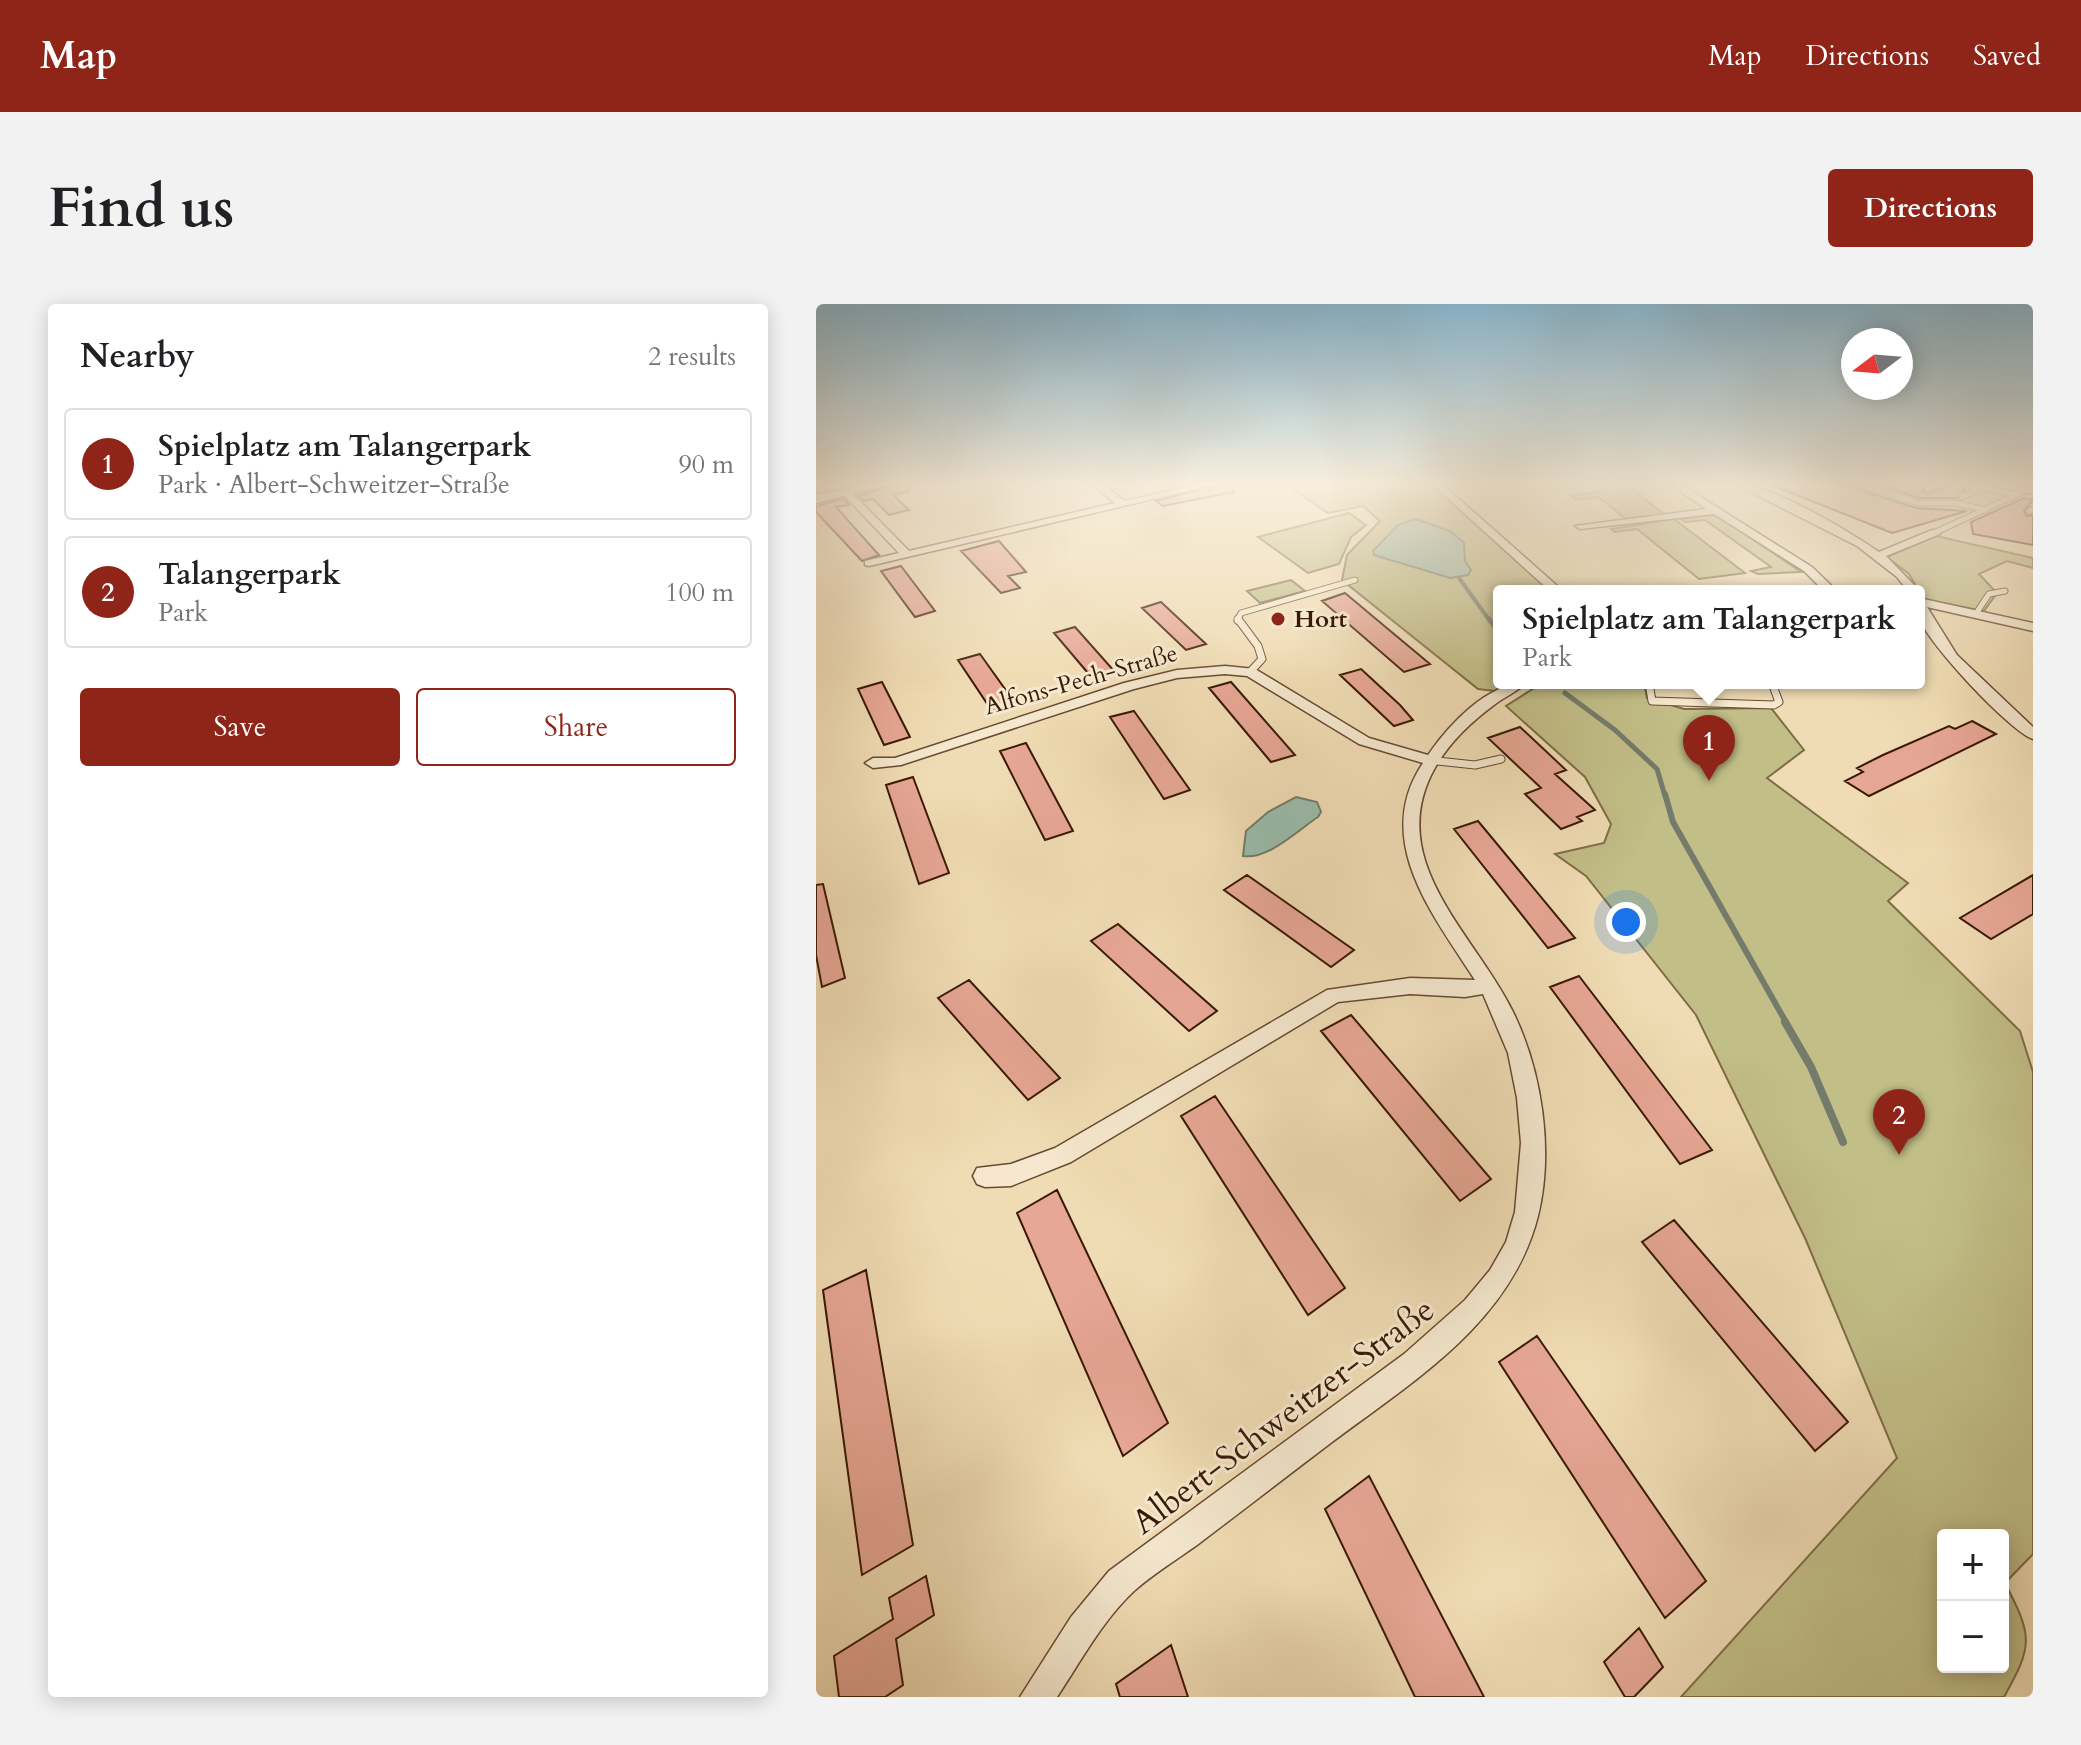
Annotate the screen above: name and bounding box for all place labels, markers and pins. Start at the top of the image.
place label: Hort [1294,603,1348,636]
marker: Hort [1269,610,1287,628]
pin: 1 [1683,715,1735,781]
pin: 2 [1873,1089,1925,1155]

